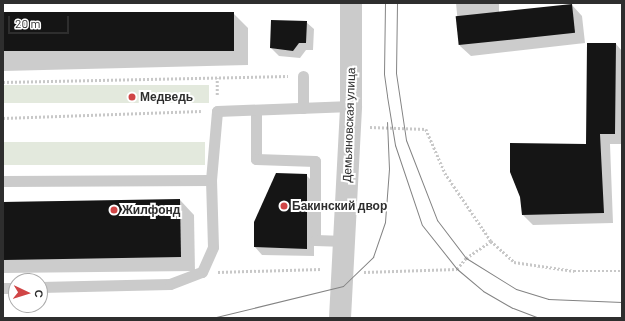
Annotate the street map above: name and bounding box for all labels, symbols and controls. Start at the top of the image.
scale bar [10,8,71,34]
text: 20 m [15,16,41,30]
street label: Демьяновская улица [340,67,358,183]
place label: Медведь [140,90,193,104]
marker: Медведь [127,92,137,102]
place label: Бакинский двор [292,199,387,213]
marker: Бакинский двор [279,201,289,211]
place label: Жилфонд [122,203,180,217]
marker: Жилфонд [109,205,119,215]
north arrow [8,273,48,313]
text: С [33,289,46,298]

